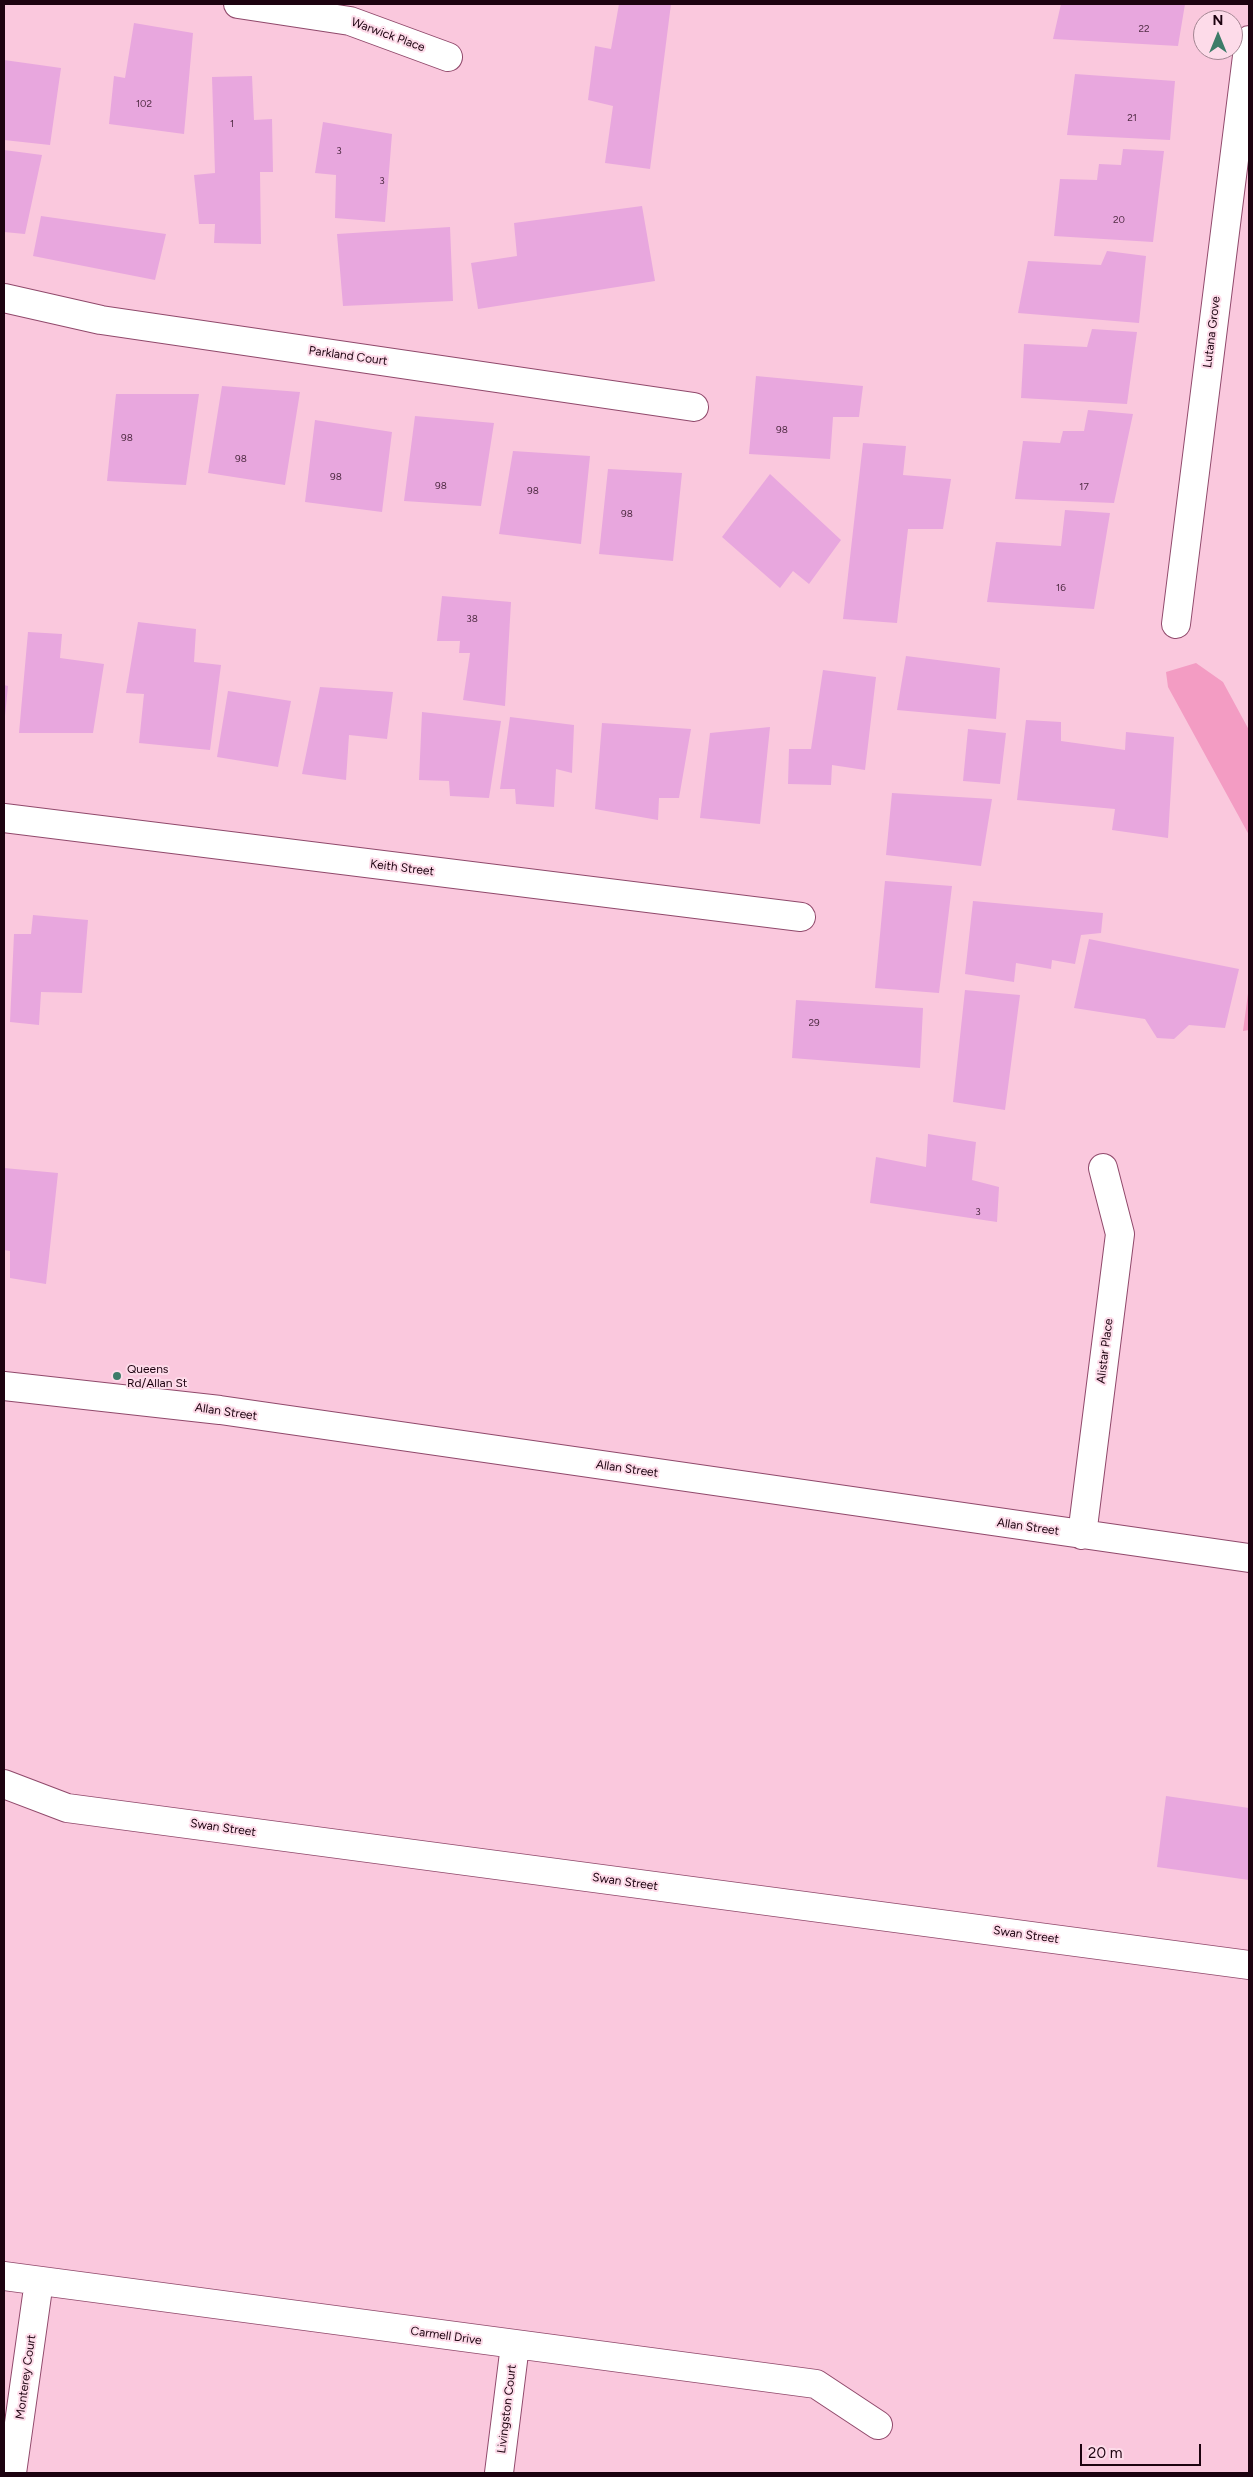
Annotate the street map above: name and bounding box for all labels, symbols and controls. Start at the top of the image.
north arrow [1193,10,1243,60]
text: N [1213,12,1223,29]
street label: Warwick Place [349,15,427,55]
house number: 22 [1138,23,1150,35]
house number: 102 [136,98,152,110]
house number: 21 [1127,112,1137,124]
house number: 1 [230,118,234,130]
house number: 3 [336,145,342,157]
house number: 3 [379,175,385,187]
house number: 20 [1113,214,1125,226]
street label: Lutana Grove [1200,295,1224,369]
street label: Parkland Court [308,343,388,369]
house number: 98 [776,424,788,436]
house number: 98 [121,432,133,444]
house number: 98 [235,453,247,465]
house number: 98 [330,471,342,483]
house number: 98 [435,480,447,492]
house number: 17 [1079,481,1089,493]
house number: 98 [527,485,539,497]
house number: 98 [621,508,633,520]
house number: 16 [1056,582,1066,594]
house number: 38 [466,613,478,625]
street label: Keith Street [369,857,435,879]
house number: 29 [808,1017,820,1029]
house number: 3 [975,1206,981,1218]
street label: Alistar Place [1094,1318,1116,1384]
place label: Queens Rd/Allan St [127,1362,187,1390]
marker: Queens Rd/Allan St [111,1370,123,1382]
street label: Allan Street [194,1401,258,1423]
street label: Allan Street [595,1458,659,1480]
street label: Allan Street [996,1516,1060,1538]
street label: Swan Street [189,1816,257,1840]
street label: Swan Street [591,1870,659,1894]
street label: Swan Street [992,1923,1060,1947]
street label: Carmell Drive [410,2324,482,2348]
street label: Monterey Court [13,2334,39,2420]
street label: Livingston Court [494,2364,520,2454]
scale bar [1083,2434,1204,2466]
text: 20 m [1088,2444,1122,2462]

